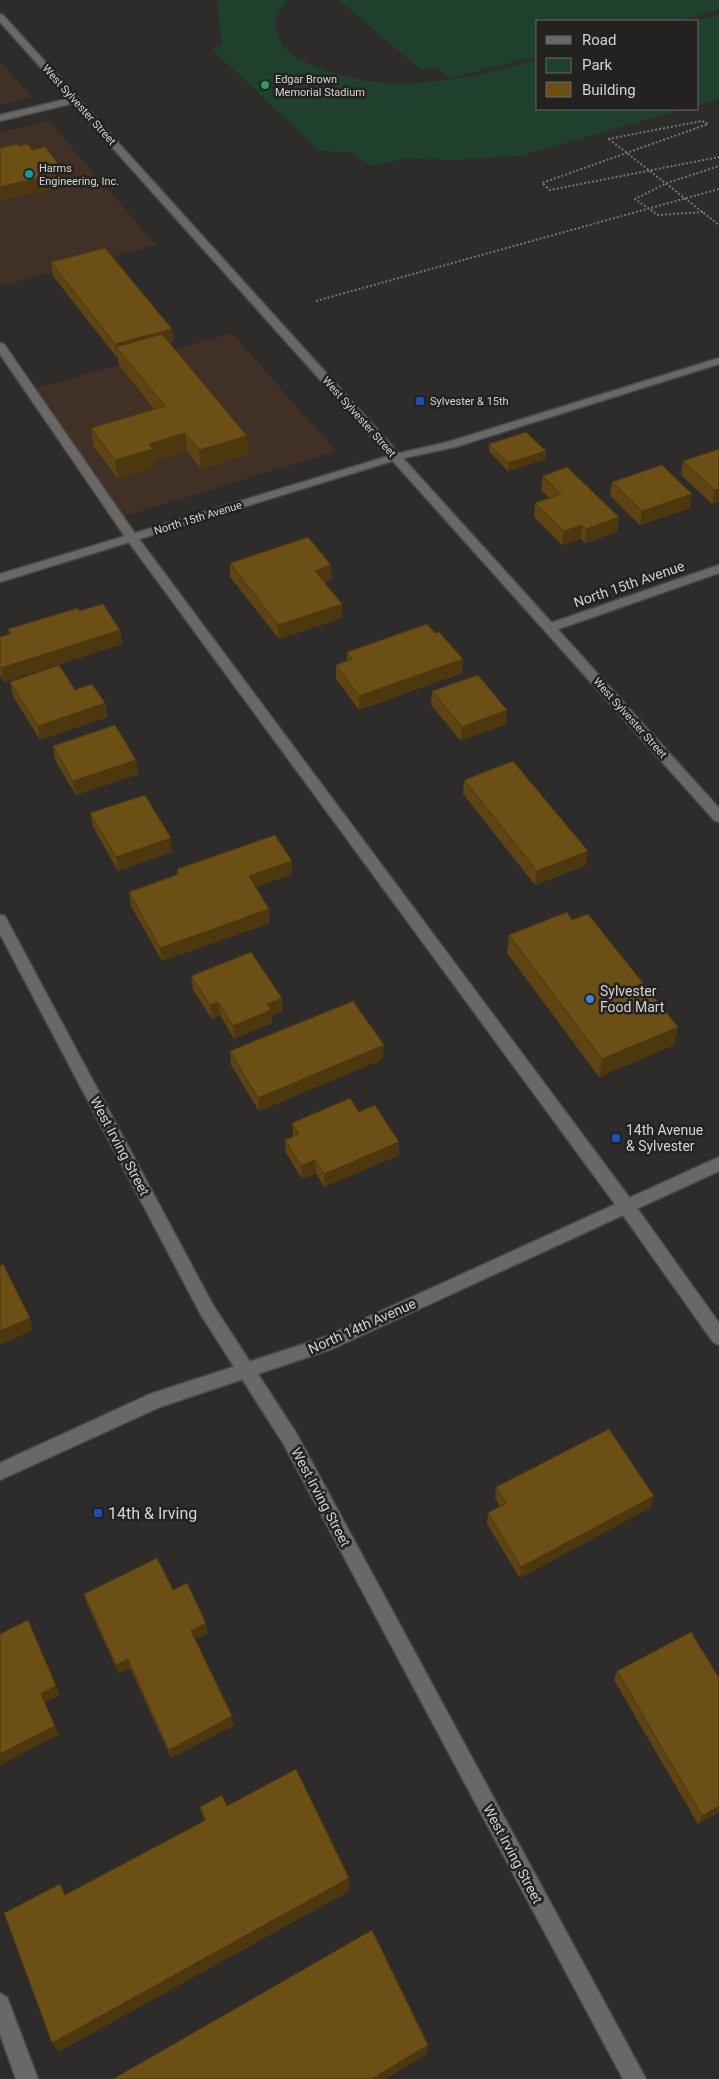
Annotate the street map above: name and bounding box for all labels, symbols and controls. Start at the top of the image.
legend [536,20,699,110]
text: Road [582,31,616,49]
text: Park [582,56,613,74]
street label: West Sylvester Street [40,62,119,148]
place label: Edgar Brown Memorial Stadium [275,73,365,99]
marker: Edgar Brown Memorial Stadium [259,79,271,91]
text: Building [582,81,636,99]
place label: Harms Engineering, Inc. [39,162,119,188]
marker: Harms Engineering, Inc. [23,168,35,180]
street label: West Sylvester Street [320,374,399,460]
marker: Sylvester & 15th [414,395,426,407]
place label: Sylvester & 15th [430,395,509,408]
street label: North 15th Avenue [152,498,244,538]
street label: North 15th Avenue [572,558,686,610]
street label: West Sylvester Street [591,675,670,761]
place label: Sylvester Food Mart [600,983,665,1015]
marker: Sylvester Food Mart [584,993,596,1005]
street label: West Irving Street [87,1094,153,1199]
place label: 14th Avenue & Sylvester [626,1122,703,1154]
marker: 14th Avenue & Sylvester [610,1132,622,1144]
street label: North 14th Avenue [306,1295,418,1357]
street label: West Irving Street [288,1445,354,1550]
place label: 14th & Irving [108,1504,197,1523]
marker: 14th & Irving [92,1507,104,1519]
street label: West Irving Street [480,1802,546,1907]

